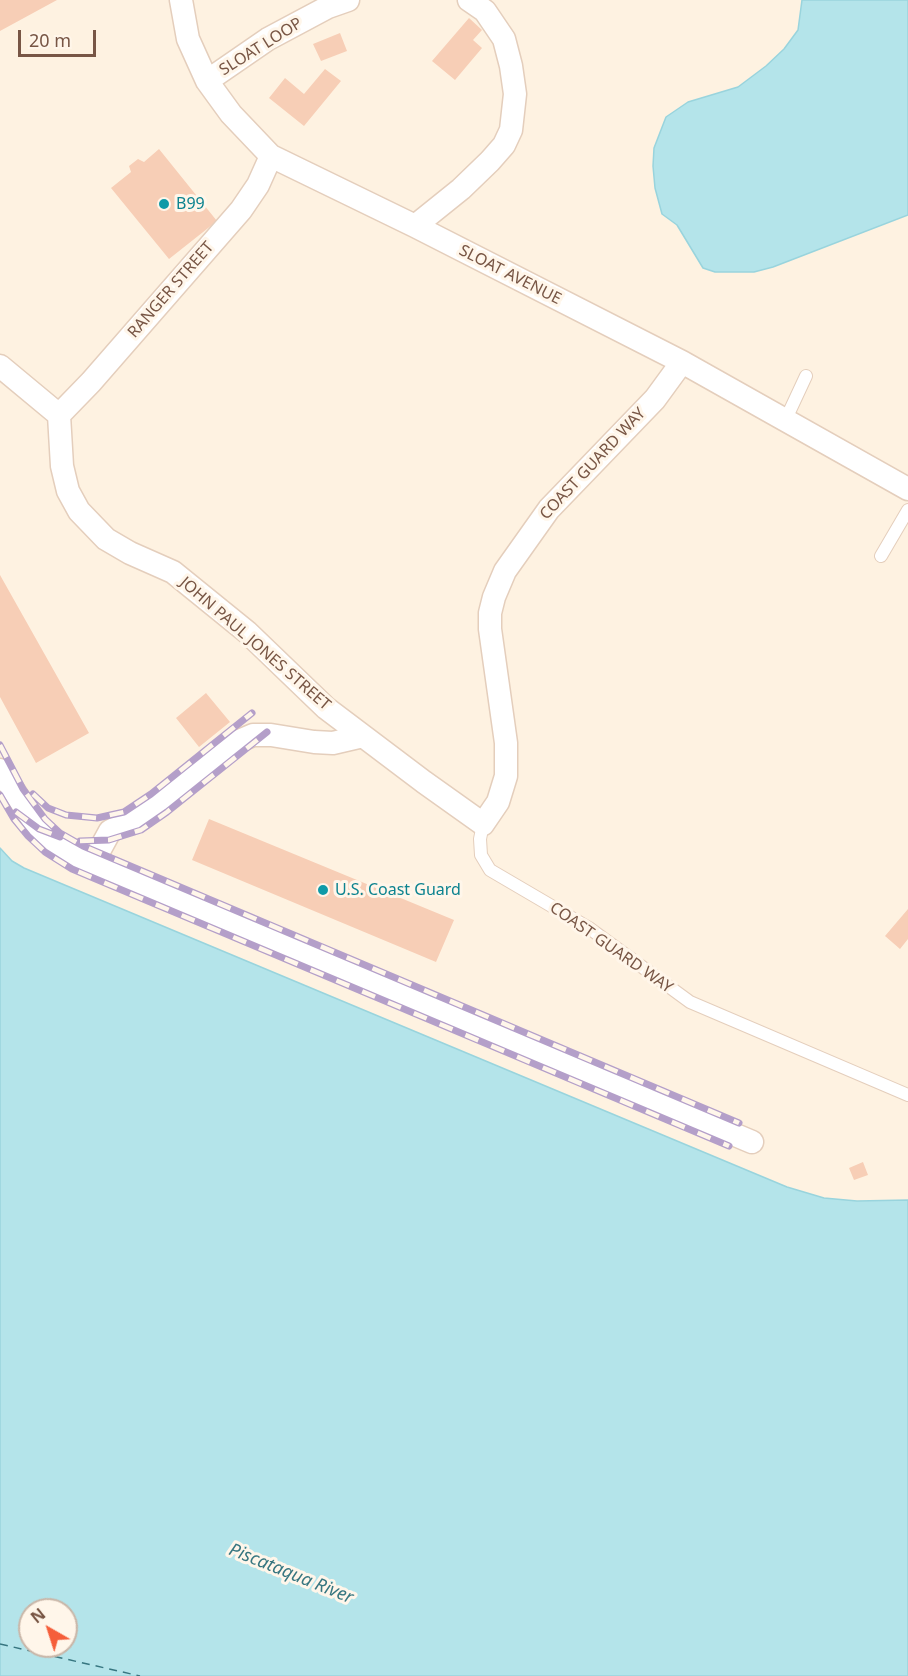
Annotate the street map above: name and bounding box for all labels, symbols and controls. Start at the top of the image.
street label: SLOAT LOOP [216,14,306,80]
scale bar [21,18,99,56]
text: 20 m [29,28,71,52]
place label: B99 [176,194,205,214]
marker: B99 [157,197,171,211]
street label: RANGER STREET [124,238,218,342]
street label: SLOAT AVENUE [456,241,564,309]
street label: COAST GUARD WAY [536,404,650,524]
street label: JOHN PAUL JONES STREET [176,573,334,715]
place label: U.S. Coast Guard [335,880,461,900]
marker: U.S. Coast Guard [316,883,330,897]
street label: COAST GUARD WAY [546,898,676,998]
water label: Piscataqua River [226,1539,356,1609]
north arrow [18,1598,78,1658]
text: N [26,1603,50,1628]

